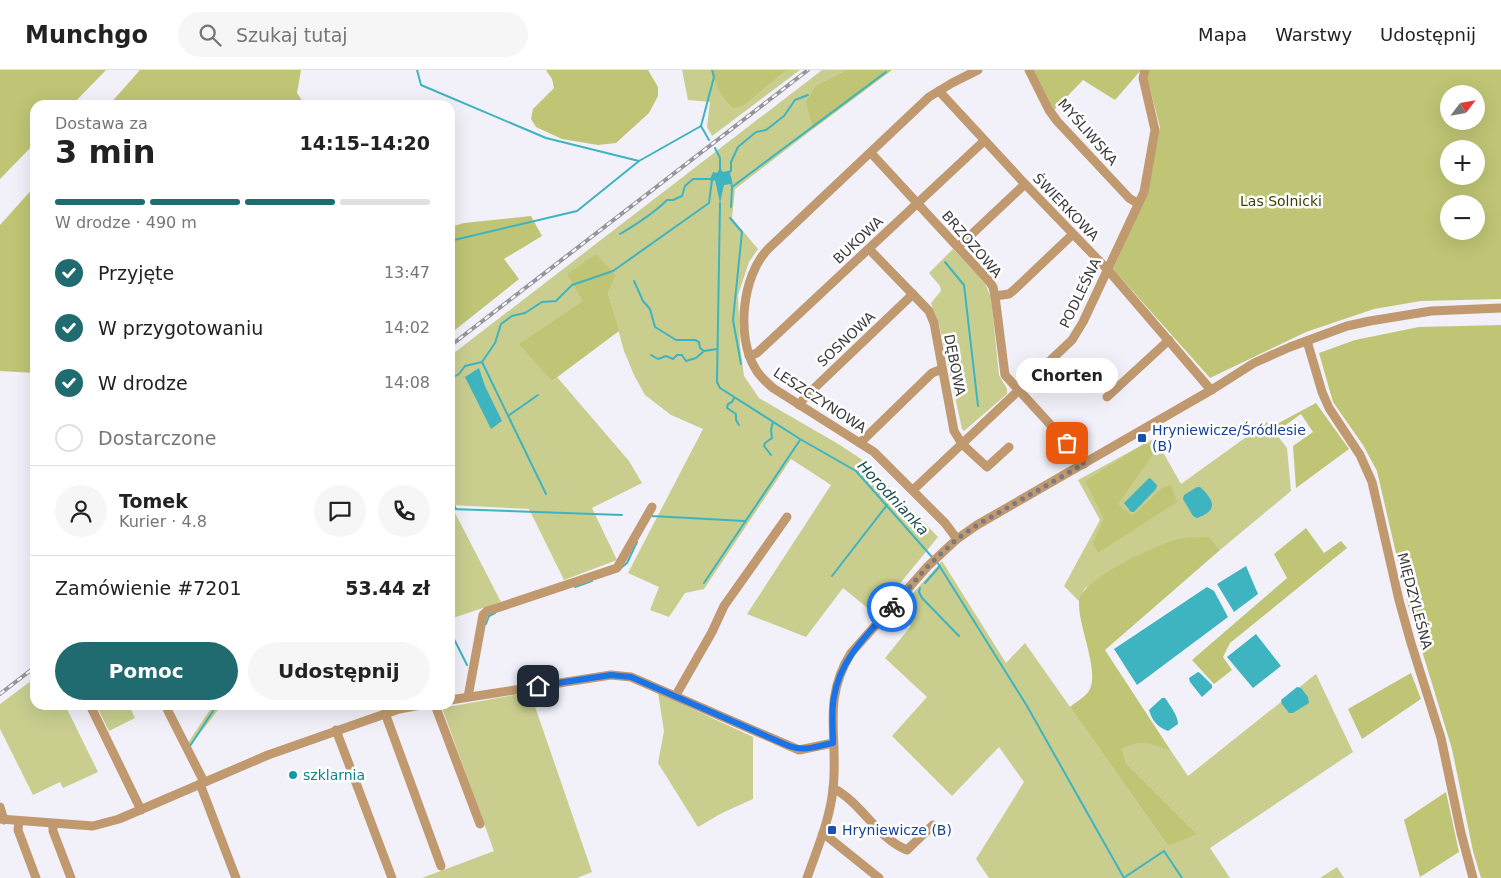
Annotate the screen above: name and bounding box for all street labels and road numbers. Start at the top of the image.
street label: MYŚLIWSKA [1055,95,1122,169]
street label: ŚWIERKOWA [1030,169,1103,244]
street label: BRZOZOWA [939,207,1006,281]
street label: BUKOWA [830,213,886,267]
street label: PODLEŚNA [1055,255,1104,331]
street label: SOSNOWA [814,308,878,370]
street label: DĘBOWA [941,333,969,398]
street label: LESZCZYNOWA [771,364,870,436]
street label: MIĘDZYLEŚNA [1394,551,1437,652]

